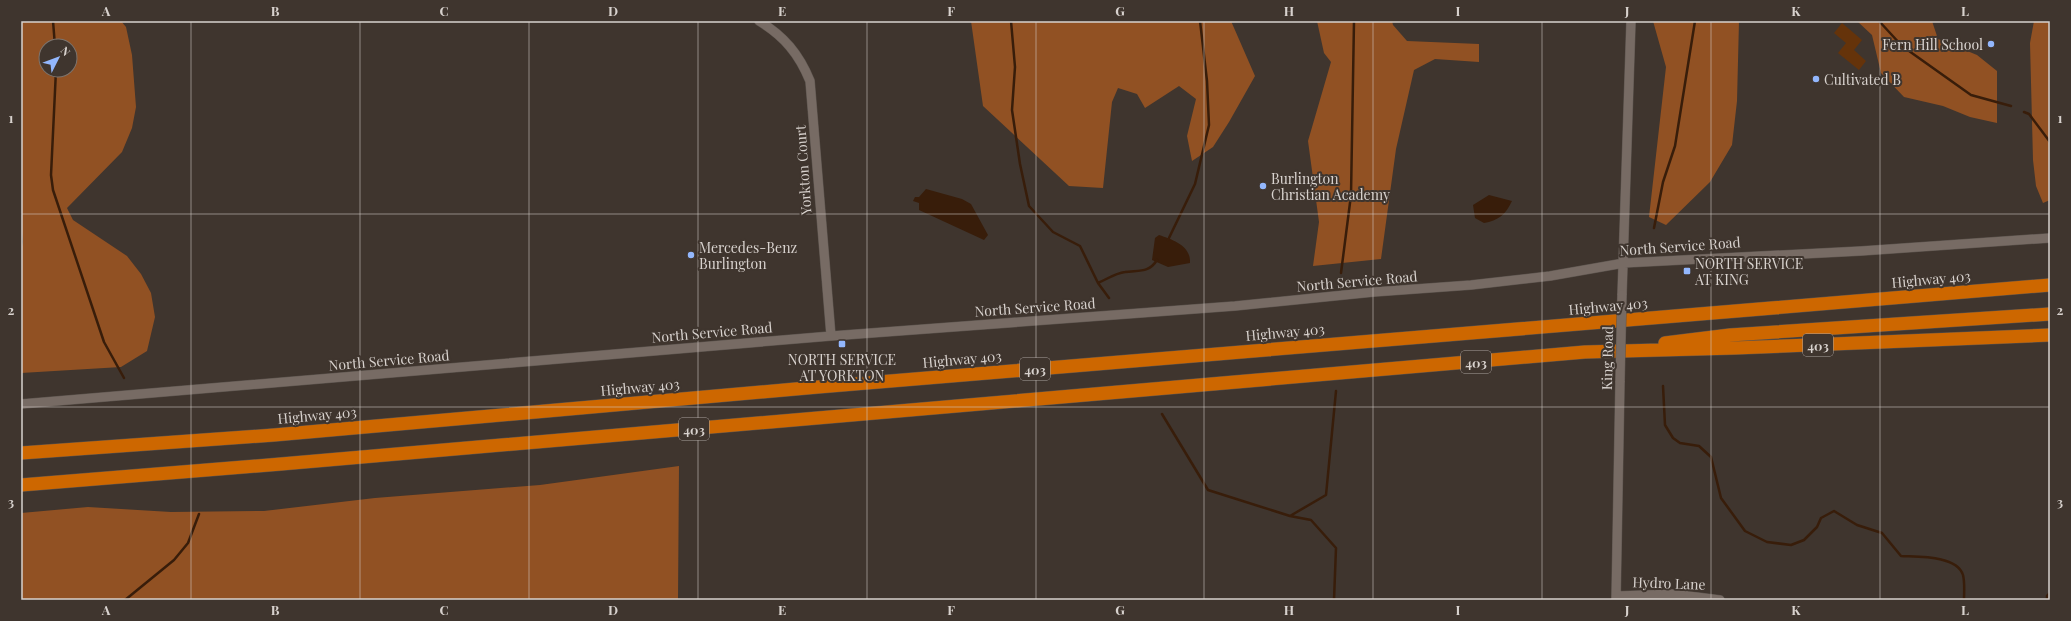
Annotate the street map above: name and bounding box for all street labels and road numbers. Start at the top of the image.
street label: Yorkton Court [790,124,816,216]
street label: North Service Road [1619,232,1741,260]
street label: North Service Road [1296,266,1418,296]
street label: Highway 403 [1891,266,1971,292]
street label: North Service Road [974,293,1096,321]
street label: Highway 403 [1568,293,1648,319]
street label: North Service Road [651,317,773,347]
street label: Highway 403 [1245,319,1325,345]
street label: King Road [1597,326,1617,390]
road number: 403 [1803,334,1833,356]
street label: North Service Road [328,345,450,375]
street label: Highway 403 [922,346,1002,372]
road number: 403 [1461,351,1491,373]
road number: 403 [1020,358,1050,380]
street label: Highway 403 [600,374,680,400]
street label: Highway 403 [277,402,357,428]
road number: 403 [679,418,709,440]
street label: Hydro Lane [1632,572,1706,594]

